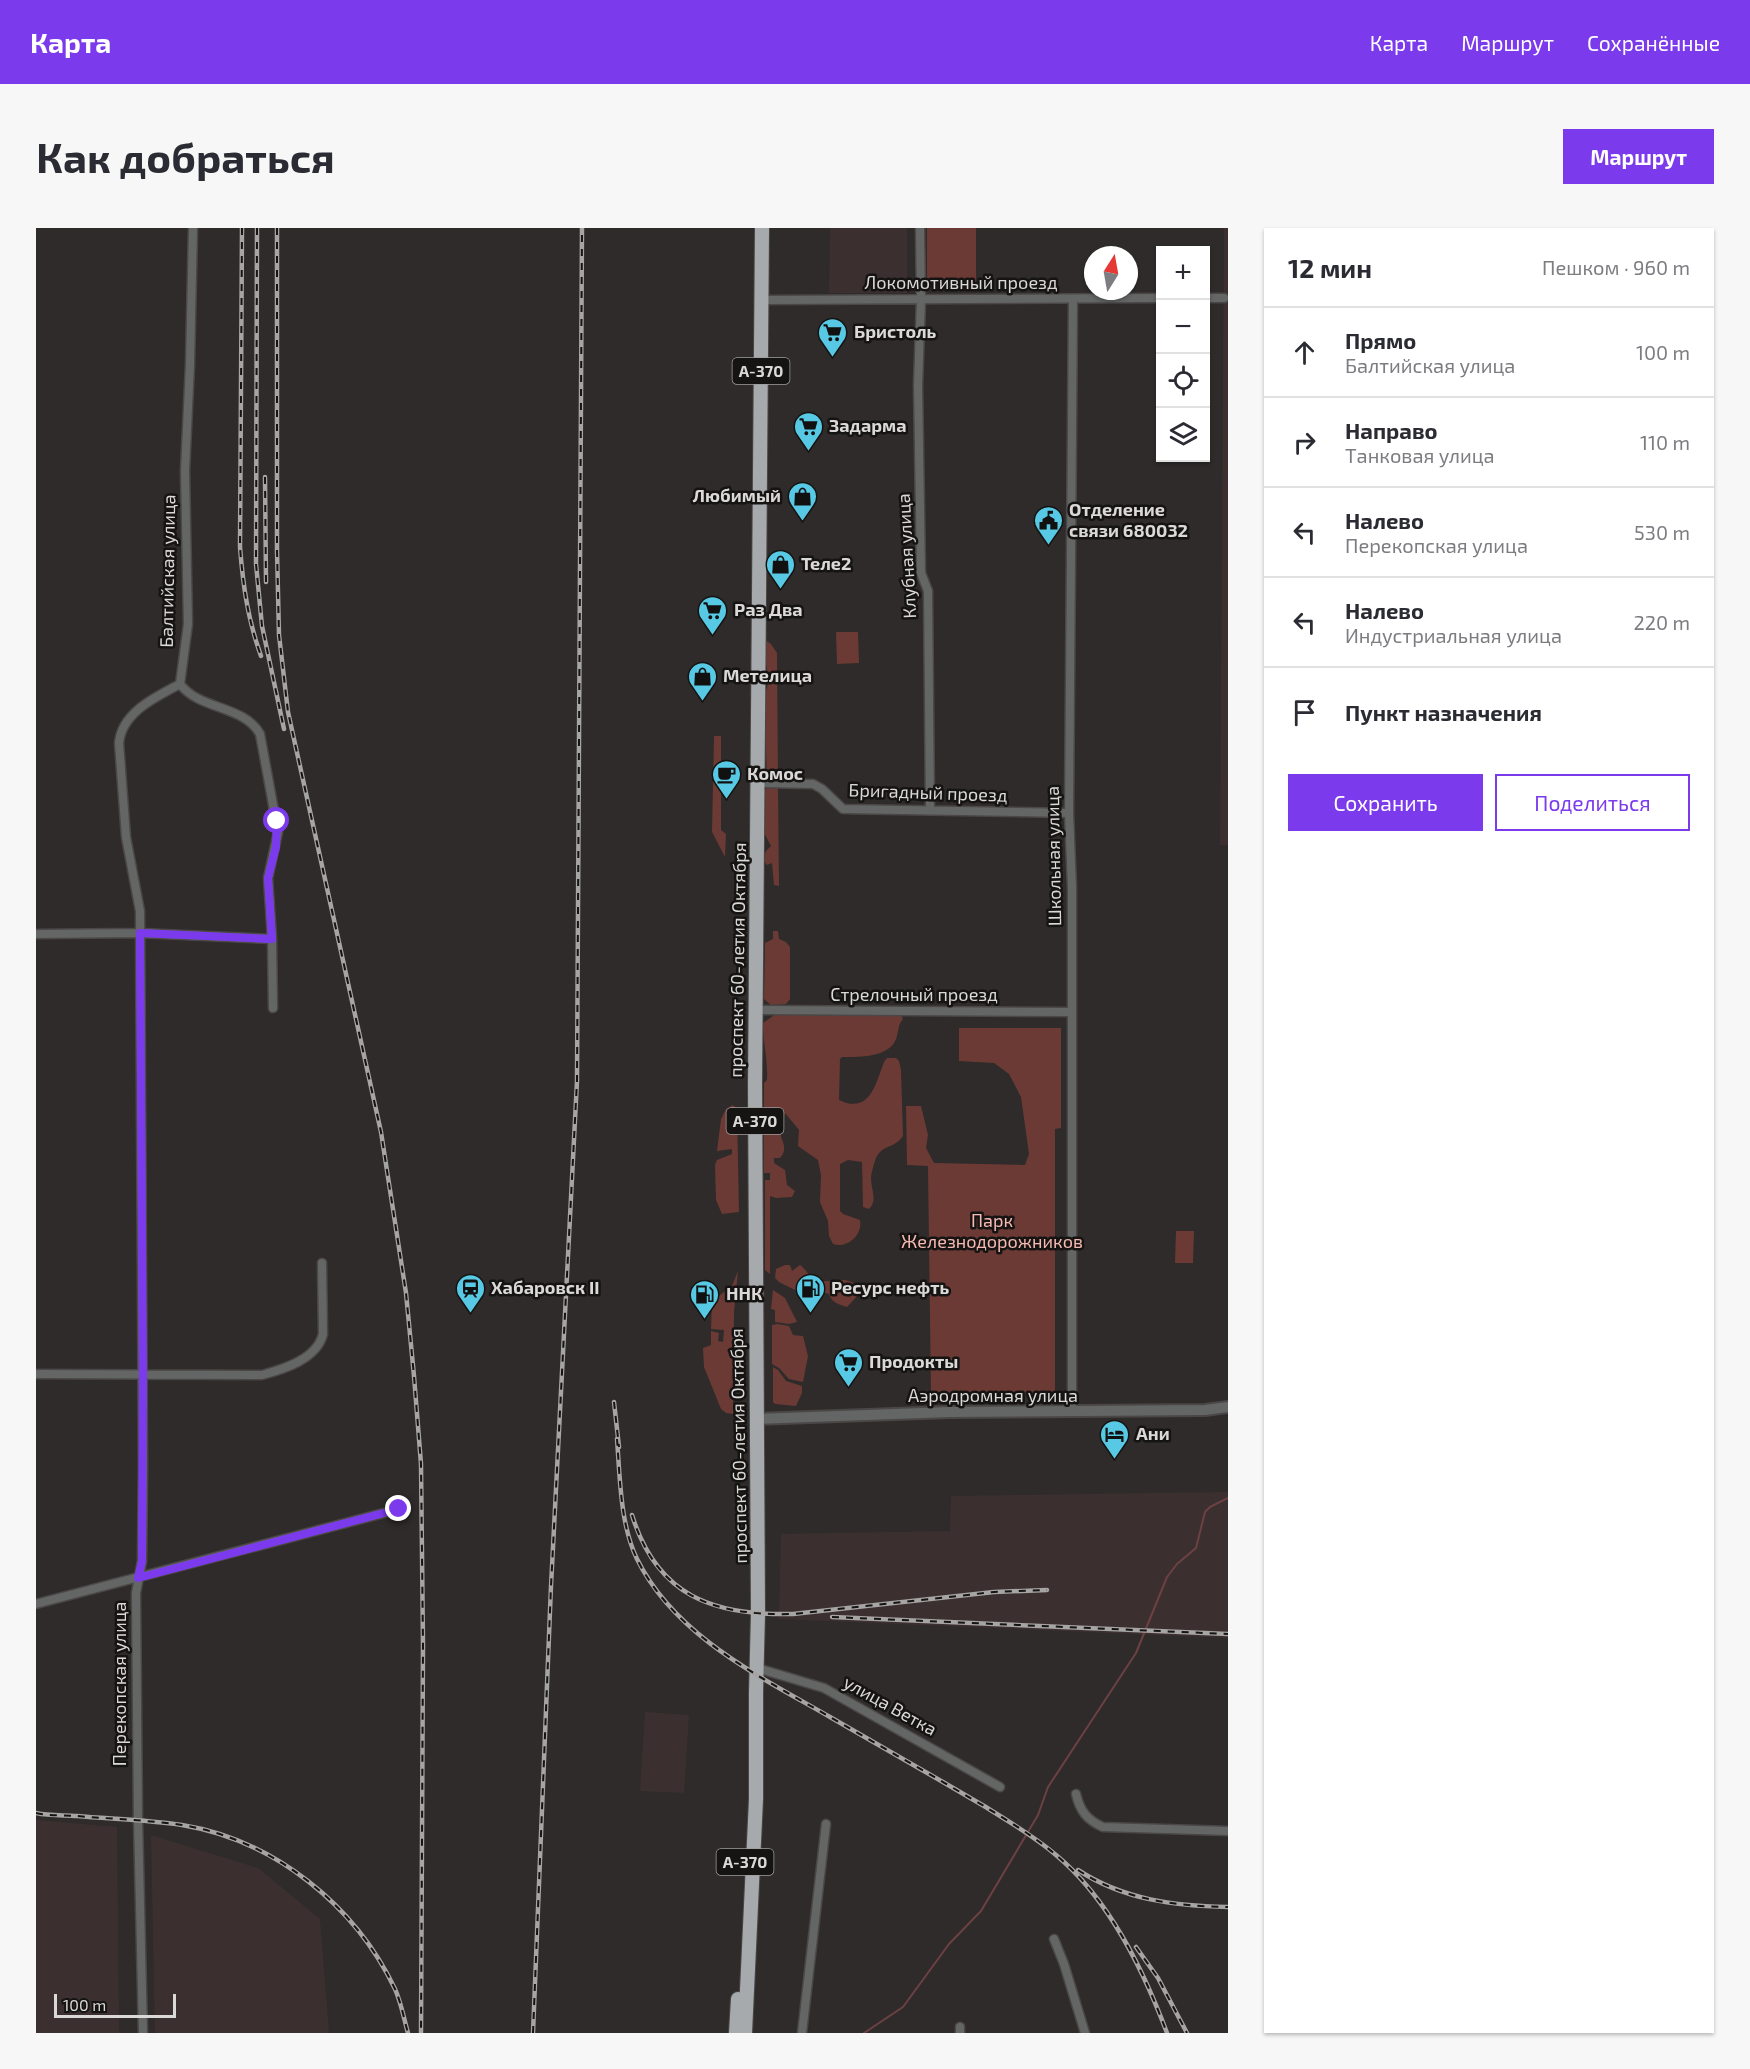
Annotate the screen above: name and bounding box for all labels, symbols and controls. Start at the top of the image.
text: Карта [30,25,111,59]
text: Карта [1370,30,1428,55]
text: Маршрут [1461,30,1554,55]
text: Сохранённые [1587,30,1720,55]
button: Маршрут [1563,129,1714,184]
text: Как добраться [36,131,335,181]
north arrow [1084,246,1138,300]
map controls [1156,246,1210,462]
button: + [1156,246,1210,300]
text: 12 мин [1288,252,1372,283]
text: Пешком · 960 m [1542,255,1690,279]
street label: Локомотивный проезд [864,271,1058,293]
button: − [1156,300,1210,354]
supermarket icon: Бристоль [817,316,849,358]
place label: Бристоль [854,320,937,342]
text: Прямо [1345,327,1416,353]
icon: ahead [1288,336,1321,369]
text: 100 m [1636,340,1690,364]
text: Балтийская улица [1345,353,1515,377]
button: locate [1156,354,1210,408]
road number: А-370 [732,358,790,384]
button: layers [1156,408,1210,462]
supermarket icon: Задарма [792,410,824,452]
place label: Задарма [829,414,907,436]
text: Направо [1345,417,1438,443]
icon: right [1288,426,1321,459]
text: 110 m [1640,430,1690,454]
text: Танковая улица [1345,443,1495,467]
shop icon: Любимый [786,480,818,522]
place label: Любимый [693,484,781,506]
street label: Клубная улица [892,493,920,619]
street label: Балтийская улица [155,494,179,648]
place label: Отделение связи 680032 [1069,498,1188,541]
public building icon: Отделение связи 680032 [1032,504,1064,546]
text: Налево [1345,507,1424,533]
icon: left [1288,516,1321,549]
text: 530 m [1634,520,1690,544]
text: Перекопская улица [1345,533,1528,557]
shop icon: Теле2 [764,548,796,590]
place label: Теле2 [801,552,851,574]
supermarket icon: Раз Два [697,594,729,636]
text: Налево [1345,597,1424,623]
place label: Раз Два [734,598,803,620]
icon: left [1288,606,1321,639]
text: 220 m [1633,610,1690,634]
text: Индустриальная улица [1345,623,1562,647]
shop icon: Метелица [686,660,718,702]
place label: Метелица [723,664,812,686]
icon: arrive [1288,696,1321,729]
text: Пункт назначения [1345,699,1542,725]
cafe icon: Комос [710,758,742,800]
place label: Комос [747,762,803,784]
button: Сохранить [1288,774,1483,831]
button: Поделиться [1495,774,1690,831]
street label: Бригадный проезд [848,778,1008,806]
street label: Школьная улица [1041,786,1065,926]
route start [263,807,289,833]
street label: проспект 60-летия Октября [724,842,750,1078]
street label: Стрелочный проезд [830,983,998,1005]
road number: А-370 [726,1108,784,1134]
park label: Парк Железнодорожников [901,1209,1083,1252]
station icon: Хабаровск II [454,1272,486,1314]
fuel station icon: Ресурс нефть [794,1272,826,1314]
place label: Хабаровск II [491,1276,600,1298]
place label: Ресурс нефть [831,1276,949,1298]
fuel station icon: ННК [689,1278,721,1320]
place label: ННК [726,1282,763,1304]
street label: проспект 60-летия Октября [725,1328,751,1564]
supermarket icon: Продокты [832,1346,864,1388]
place label: Продокты [869,1350,958,1372]
street label: Аэродромная улица [908,1384,1078,1406]
hotel icon: Ани [1099,1418,1131,1460]
place label: Ани [1136,1422,1170,1444]
route end [385,1495,411,1521]
street label: Перекопская улица [108,1602,130,1766]
street label: улица Ветка [840,1670,941,1740]
road number: А-370 [716,1849,774,1875]
scale bar [54,1991,176,2018]
text: 100 m [63,1995,106,2014]

